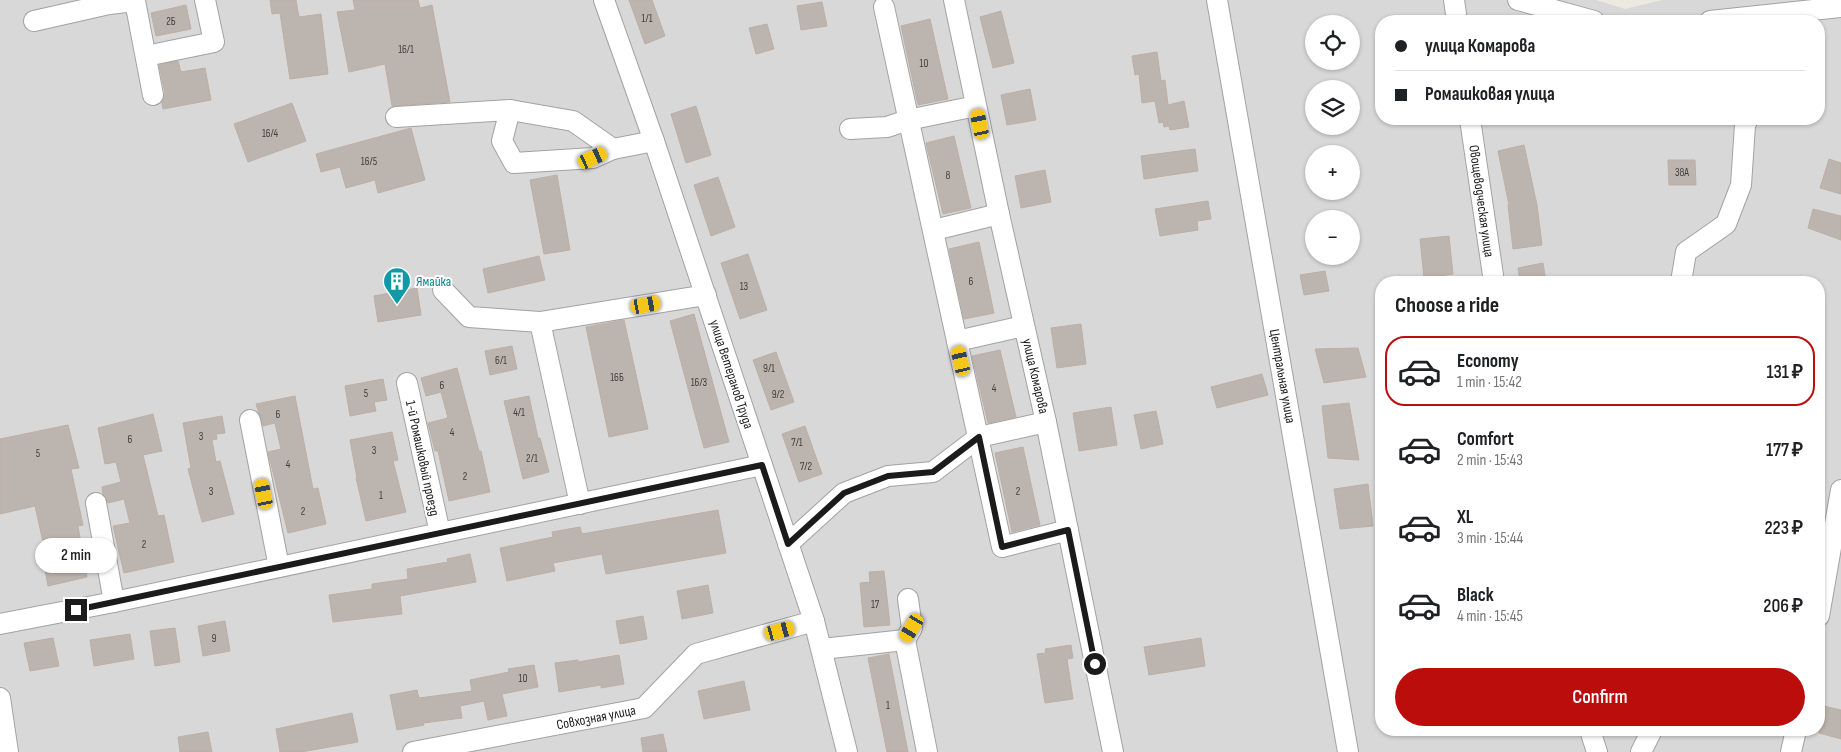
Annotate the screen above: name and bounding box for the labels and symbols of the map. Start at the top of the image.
house number: 1/1 [641,12,653,25]
house number: 2Б [166,15,176,28]
house number: 16/1 [398,43,414,56]
house number: 10 [920,57,928,70]
car [969,108,990,140]
house number: 16/4 [262,127,278,140]
street label: Овощеводческая улица [1465,144,1498,258]
car [576,145,609,171]
house number: 16/5 [361,155,377,168]
house number: 38А [1675,166,1689,179]
house number: 8 [946,169,951,182]
building icon: Ямайка [382,266,412,305]
place label: Ямайка [416,273,451,290]
house number: 6 [969,275,974,288]
house number: 13 [740,280,749,293]
car [629,295,662,315]
street label: улица Ветеранов Труда [706,317,757,431]
street label: Центральная улица [1266,328,1299,424]
street label: улица Комарова [1019,337,1052,415]
car [950,345,971,377]
house number: 6/1 [495,354,507,367]
house number: 9/1 [763,362,775,375]
house number: 16Б [610,371,624,384]
house number: 16/3 [691,376,708,389]
house number: 6 [440,379,445,392]
house number: 4 [992,382,997,395]
house number: 5 [364,387,368,400]
house number: 9/2 [772,388,785,401]
street label: 1-й Ромашковый проезд [402,399,443,517]
house number: 4/1 [513,406,525,419]
house number: 6 [276,408,281,421]
house number: 4 [450,426,455,439]
house number: 3 [199,430,204,443]
house number: 6 [128,433,133,446]
house number: 7/1 [791,436,803,449]
house number: 3 [372,444,377,457]
house number: 5 [36,447,40,460]
house number: 2/1 [526,452,538,465]
house number: 4 [286,458,291,471]
house number: 7/2 [800,460,812,473]
house number: 2 [463,470,468,483]
car [253,478,274,510]
house number: 3 [209,485,214,498]
house number: 2 [1016,485,1021,498]
house number: 1 [379,489,383,502]
house number: 2 [301,505,306,518]
callout: 2 min [35,538,117,572]
house number: 2 [142,538,147,551]
house number: 17 [871,598,880,611]
route end [65,599,87,621]
car [897,611,926,645]
car [763,620,796,642]
house number: 9 [212,632,217,645]
route start [1084,653,1106,675]
house number: 10 [519,672,527,685]
house number: 1 [886,699,890,712]
street label: Совхозная улица [555,701,637,734]

